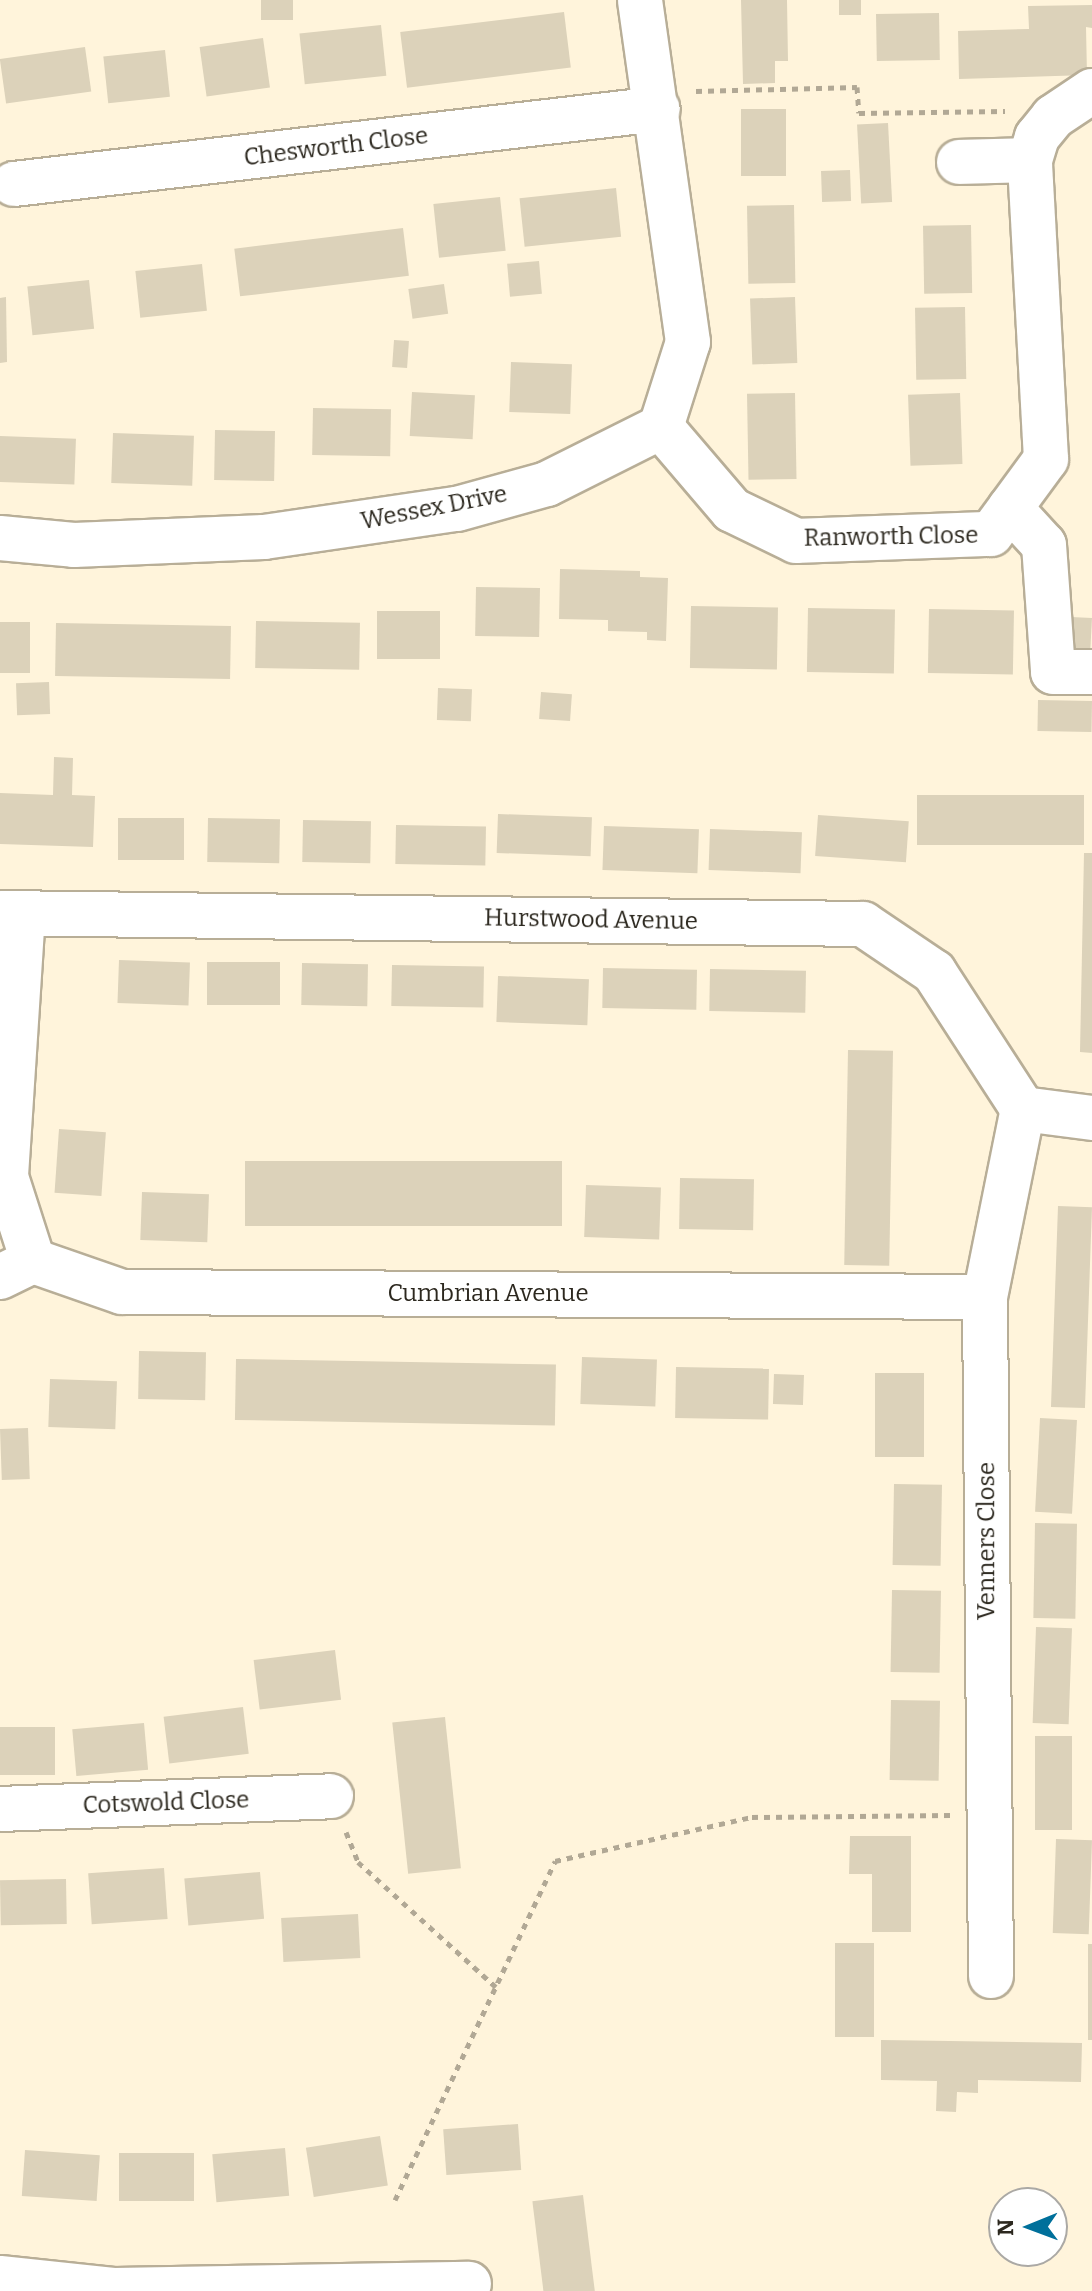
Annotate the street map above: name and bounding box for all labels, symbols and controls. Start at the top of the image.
street label: Chesworth Close [242,121,430,173]
street label: Wessex Drive [358,480,510,536]
street label: Ranworth Close [803,521,979,553]
street label: Hurstwood Avenue [484,904,698,936]
street label: Cumbrian Avenue [387,1280,589,1308]
street label: Venners Close [973,1462,1001,1620]
street label: Cotswold Close [82,1786,250,1820]
north arrow [988,2187,1068,2267]
text: N [992,2219,1019,2236]

